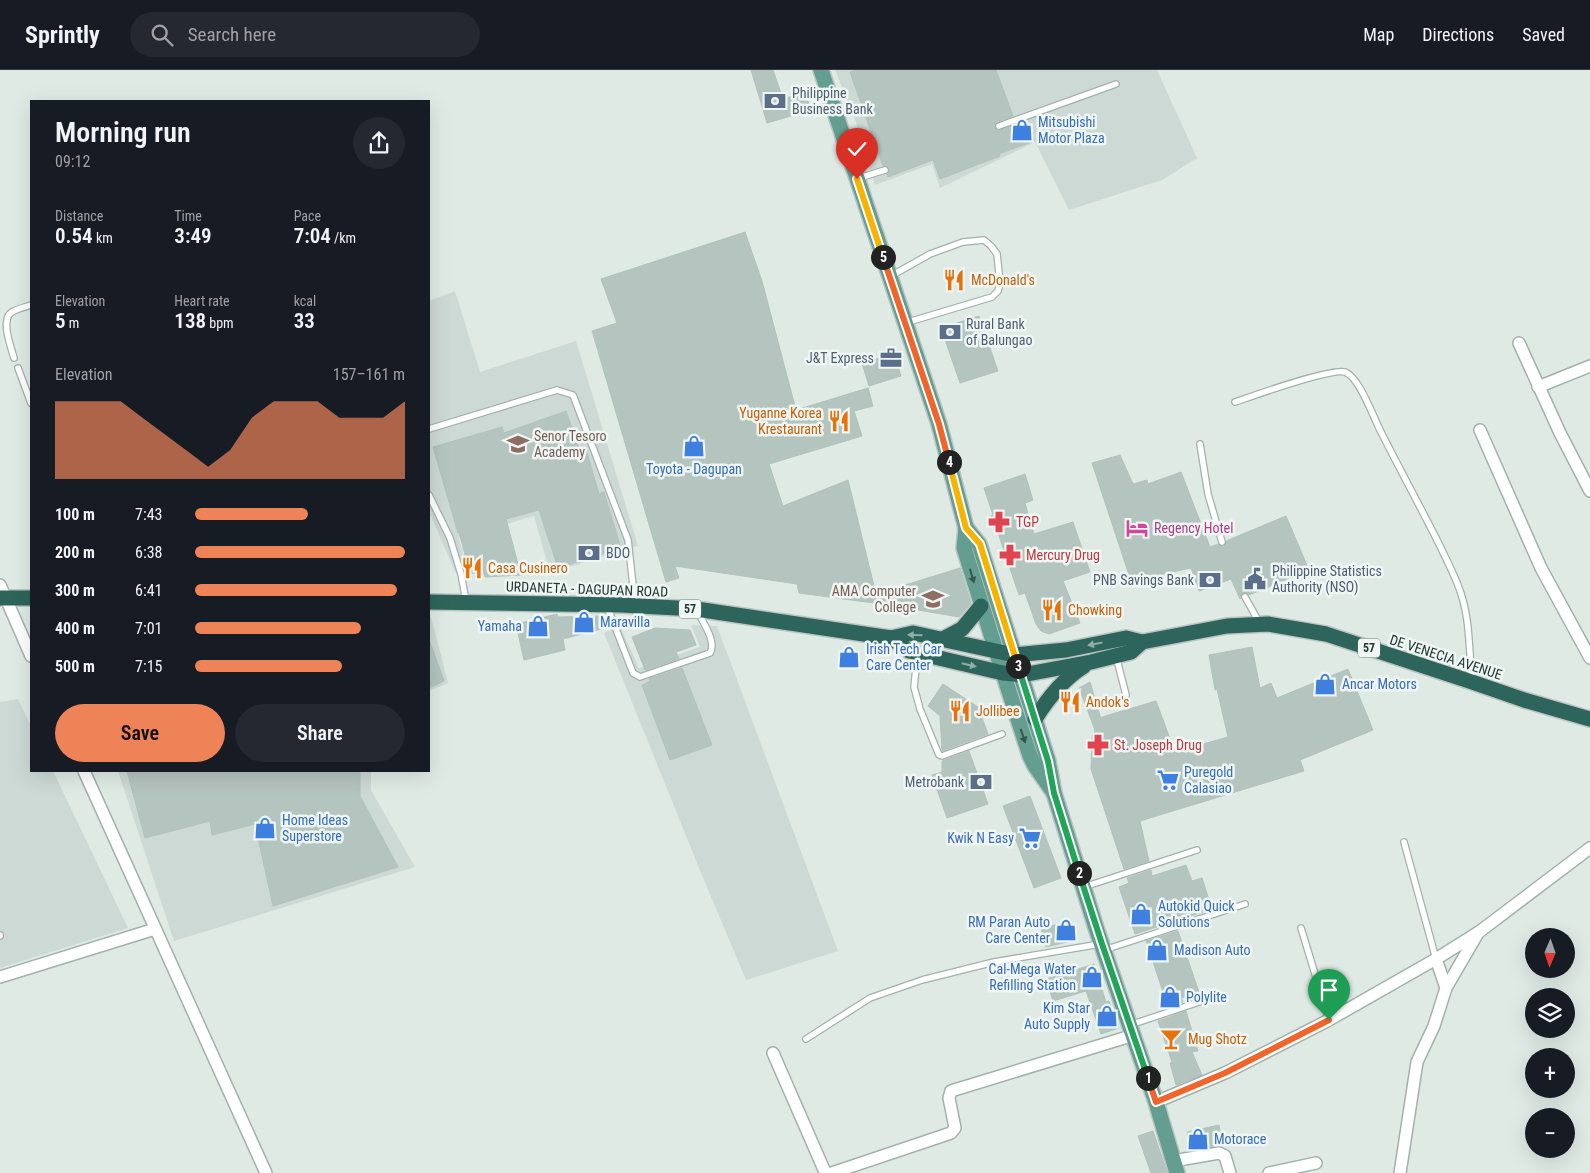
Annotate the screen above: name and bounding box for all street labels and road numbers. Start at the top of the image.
street label: URDANETA - DAGUPAN ROAD [506,578,668,600]
road number: 57 [679,600,701,618]
street label: DE VENECIA AVENUE [1388,631,1504,683]
road number: 57 [1358,638,1380,658]

